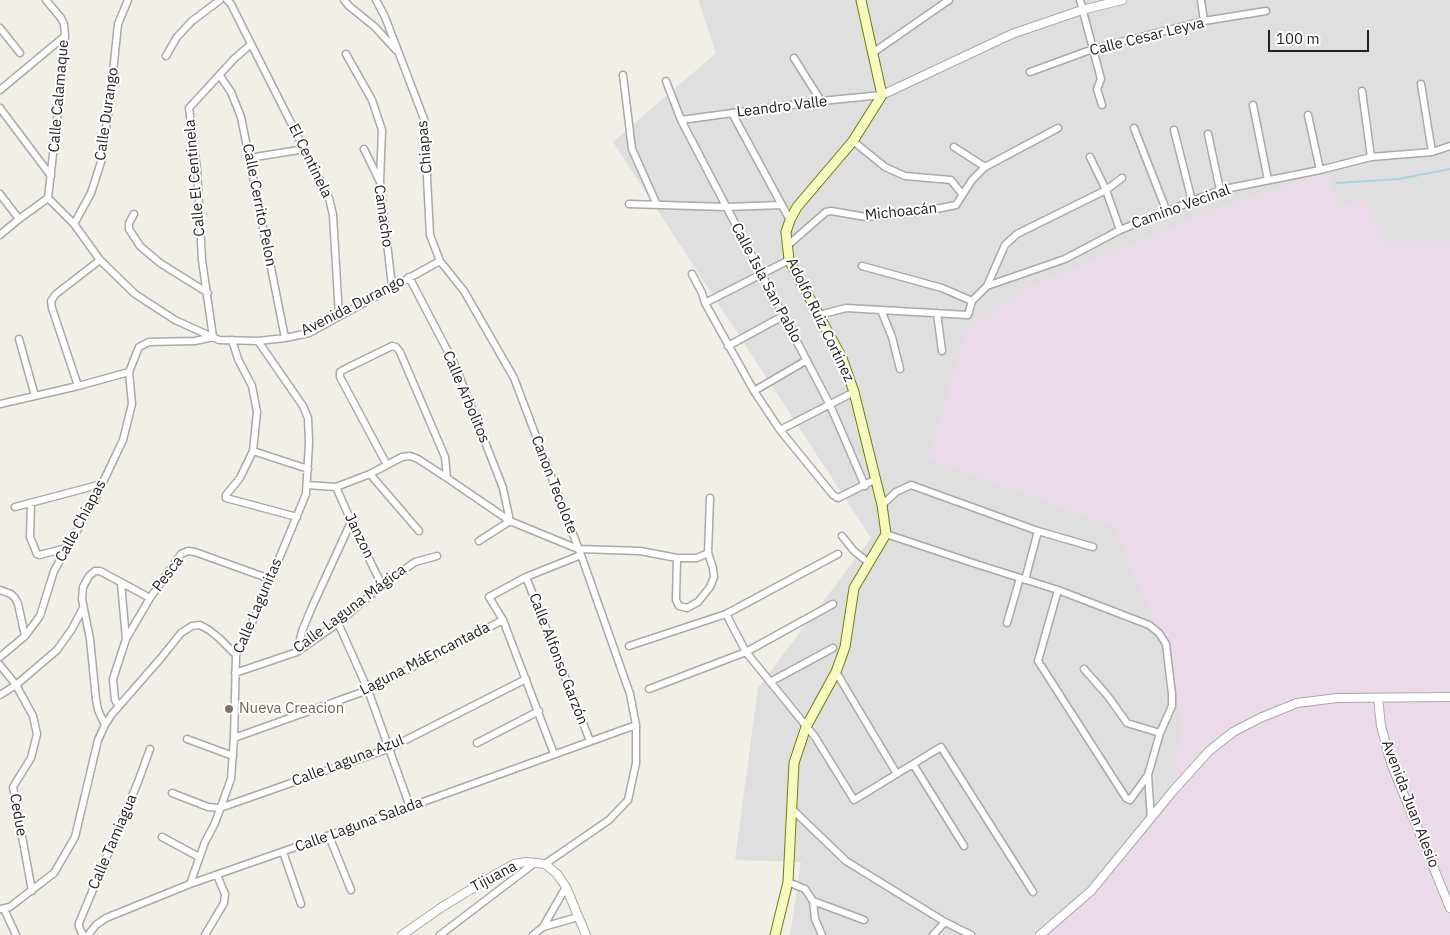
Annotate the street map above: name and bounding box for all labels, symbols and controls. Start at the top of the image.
street label: Calle Cesar Leyva [1088,14,1206,60]
scale bar [1270,20,1371,52]
text: 100 m [1276,29,1320,48]
street label: Calle Calamaque [45,39,73,153]
street label: Calle Durango [92,66,122,162]
street label: Leandro Valle [736,93,828,121]
street label: Calle El Centinela [181,119,209,237]
street label: Chiapas [414,120,436,174]
street label: El Centinela [284,121,336,201]
street label: Calle Cerrito Pelon [238,142,280,268]
street label: Camino Vecinal [1129,181,1233,233]
street label: Camacho [370,184,396,248]
street label: Michoacán [864,199,938,225]
street label: Calle Isla San Pablo [727,220,805,346]
street label: Adolfo Ruiz Cortinez [782,255,858,385]
street label: Avenida Durango [298,272,408,340]
street label: Calle Arbolitos [439,348,493,446]
street label: Canon Tecolote [527,433,581,537]
street label: Calle Chiapas [52,477,110,565]
street label: Janzon [340,511,378,561]
street label: Pesca [149,553,187,595]
street label: Calle Lagunitas [230,556,286,656]
street label: Calle Laguna Mágica [290,561,410,657]
street label: Calle Alfonso Garzón [525,591,591,727]
street label: Laguna MáEncantada [357,618,493,700]
place label: Nueva Creacion [239,700,344,718]
marker: Nueva Creacion [223,703,235,715]
street label: Calle Laguna Azul [289,731,407,791]
street label: Avenida Juan Alesio [1377,738,1443,870]
street label: Cedue [5,792,31,838]
street label: Calle Tamiagua [85,792,141,892]
street label: Calle Laguna Salada [293,794,425,856]
street label: Tijuana [468,858,520,896]

